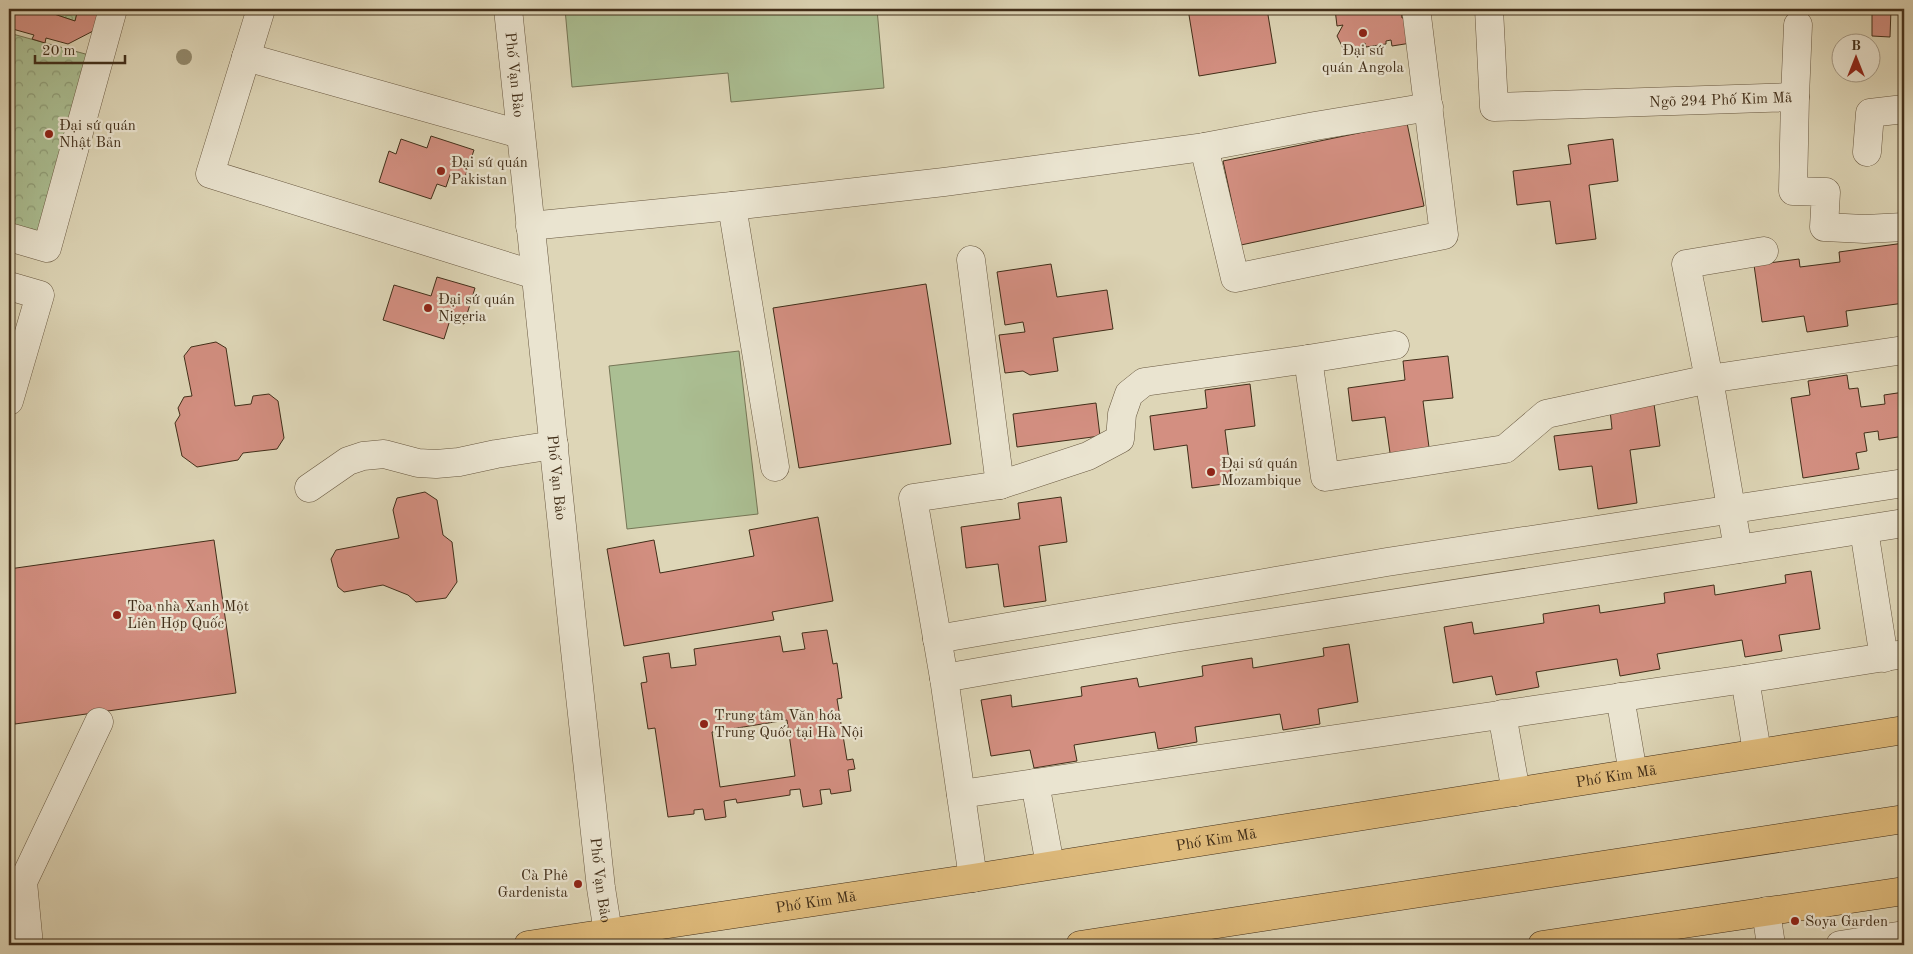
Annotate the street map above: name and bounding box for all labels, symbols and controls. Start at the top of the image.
marker: Đại sứ quán Angola [1357,27,1369,39]
street label: Phố Vạn Bảo [501,31,525,118]
scale bar [35,32,125,64]
north arrow [1830,32,1880,82]
text: B [1851,39,1861,53]
text: 20 m [42,44,76,59]
place label: Đại sứ quán Angola [1322,44,1404,76]
street label: Ngõ 294 Phố Kim Mã [1649,91,1793,111]
place label: Đại sứ quán Nhật Bản [59,119,136,151]
marker: Đại sứ quán Nhật Bản [43,128,55,140]
place label: Đại sứ quán Pakistan [451,156,528,188]
marker: Đại sứ quán Pakistan [435,165,447,177]
place label: Đại sứ quán Nigeria [438,293,515,325]
marker: Đại sứ quán Nigeria [422,302,434,314]
street label: Phố Vạn Bảo [544,434,567,521]
place label: Đại sứ quán Mozambique [1221,457,1301,489]
marker: Đại sứ quán Mozambique [1205,466,1217,478]
place label: Tòa nhà Xanh Một Liên Hợp Quốc [127,600,249,632]
marker: Tòa nhà Xanh Một Liên Hợp Quốc [111,609,123,621]
place label: Trung tâm Văn hóa Trung Quốc tại Hà Nội [714,709,863,741]
marker: Trung tâm Văn hóa Trung Quốc tại Hà Nội [698,718,710,730]
street label: Phố Kim Mã [1575,763,1658,791]
street label: Phố Kim Mã [1175,827,1258,855]
street label: Phố Vạn Bảo [587,837,612,924]
place label: Cà Phê Gardenista [498,869,569,901]
marker: Cà Phê Gardenista [572,878,584,890]
street label: Phố Kim Mã [775,890,858,917]
marker: Soya Garden [1789,915,1801,927]
place label: Soya Garden [1805,915,1888,930]

